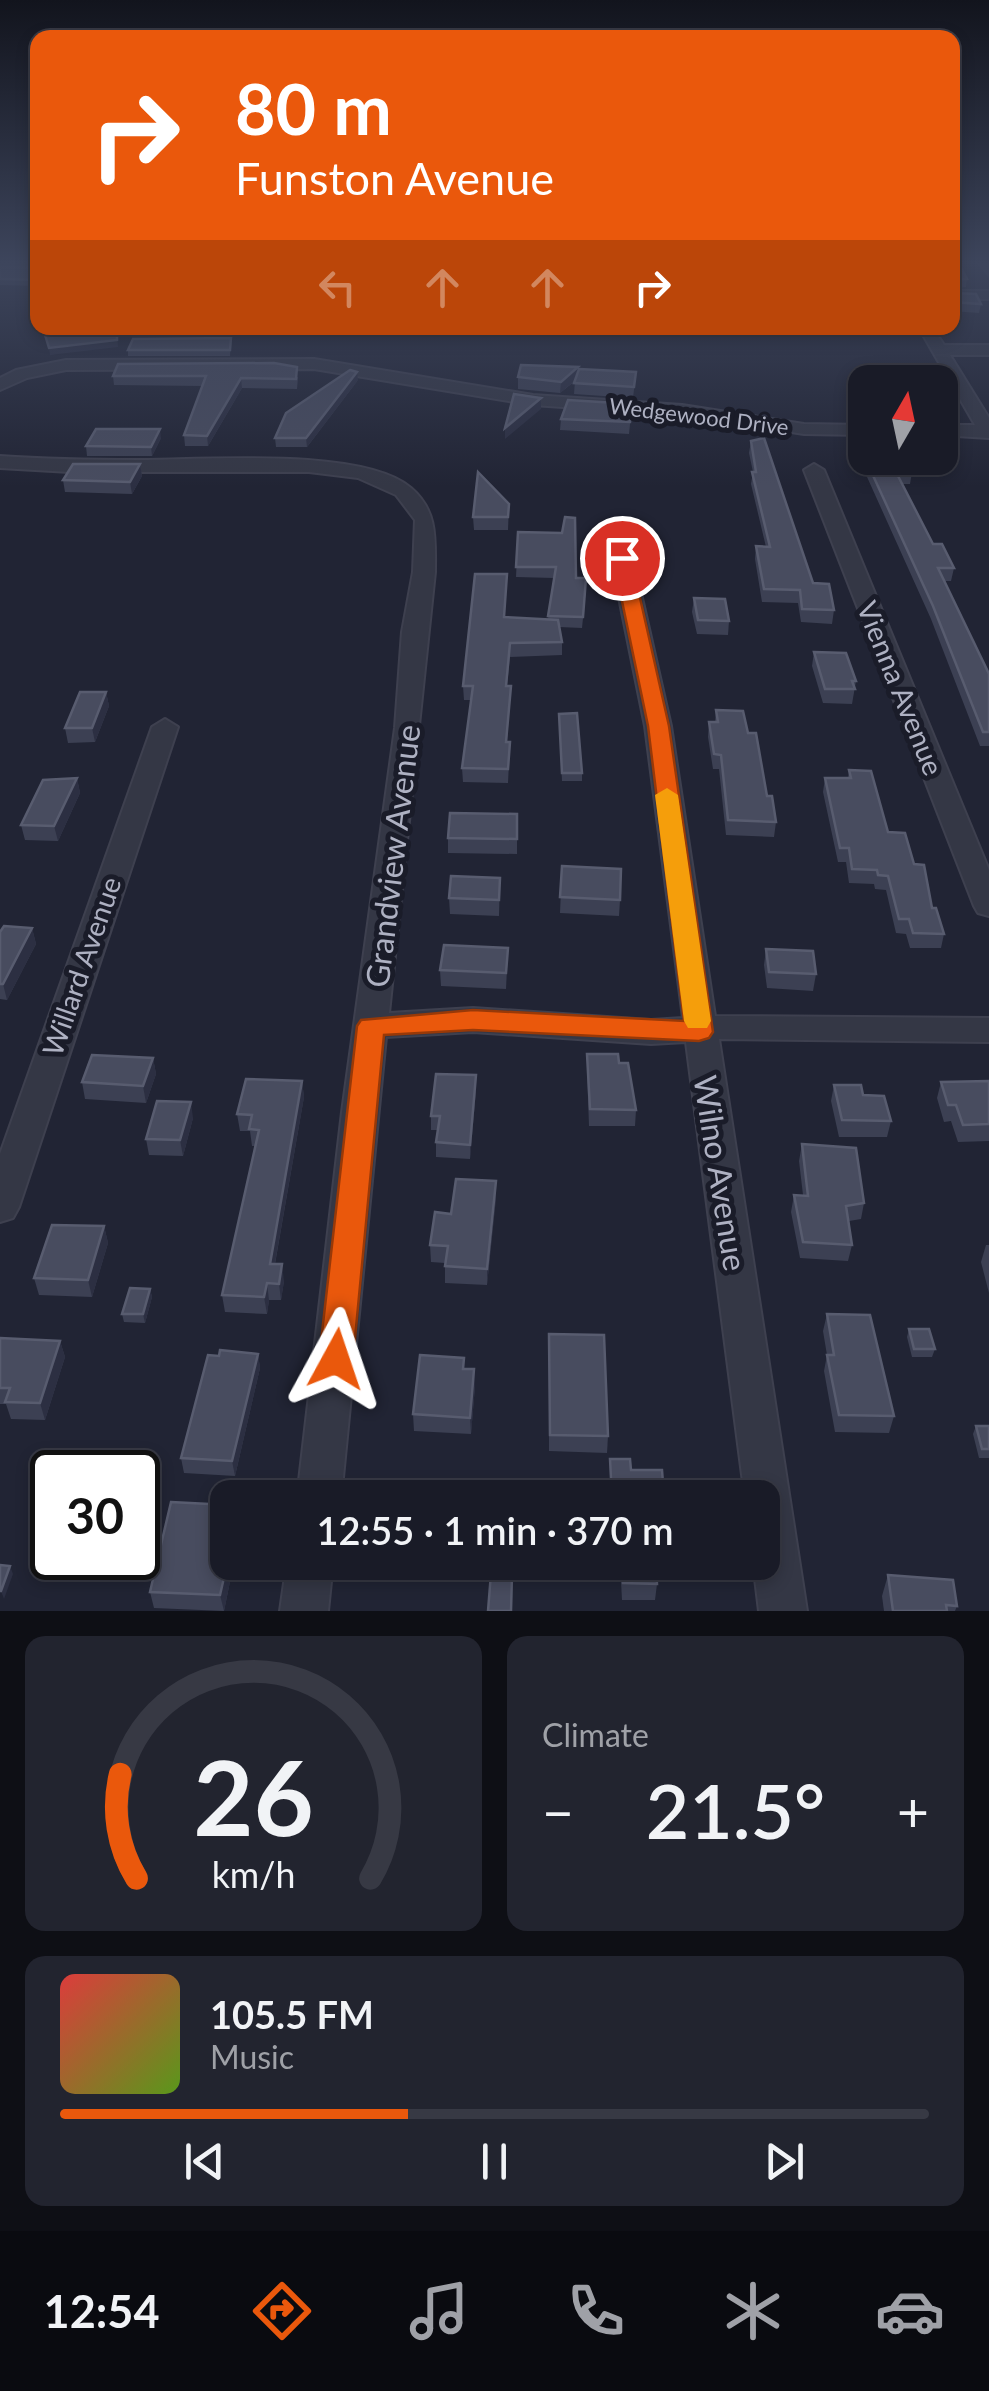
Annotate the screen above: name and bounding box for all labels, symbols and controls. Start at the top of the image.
text: 80 m [235,66,392,150]
icon: right [70,70,200,200]
text: Funston Avenue [235,151,554,205]
icon: left [310,260,365,315]
icon: ahead [415,260,470,315]
icon: ahead [520,260,575,315]
icon: right [625,260,680,315]
north arrow [848,365,958,475]
map controls [848,365,958,475]
street label: Wedgewood Drive [608,392,790,440]
pin [580,516,665,601]
icon: arrive [595,531,650,586]
street label: Vienna Avenue [851,596,951,780]
street label: Grandview Avenue [357,722,427,990]
street label: Willard Avenue [34,872,128,1060]
street label: Wilno Avenue [686,1073,756,1273]
position arrow [284,1307,388,1411]
speed limit sign: 30 [30,1450,160,1580]
text: 12:55 · 1 min · 370 m [317,1507,673,1553]
text: Climate [542,1715,649,1754]
text: 26 [193,1733,314,1858]
text: 21.5° [646,1765,825,1855]
text: − [542,1778,574,1844]
text: + [897,1778,929,1844]
text: km/h [212,1853,295,1896]
text: 105.5 FM [210,1991,374,2037]
text: Music [210,2037,294,2076]
icon: previous [177,2134,232,2189]
icon: pause [467,2134,522,2189]
icon: next [757,2134,812,2189]
icon: directions [247,2276,317,2346]
icon: music [404,2276,474,2346]
icon: phone [561,2276,631,2346]
icon: climate [718,2276,788,2346]
icon: car [875,2276,945,2346]
text: 12:54 [44,2284,160,2338]

